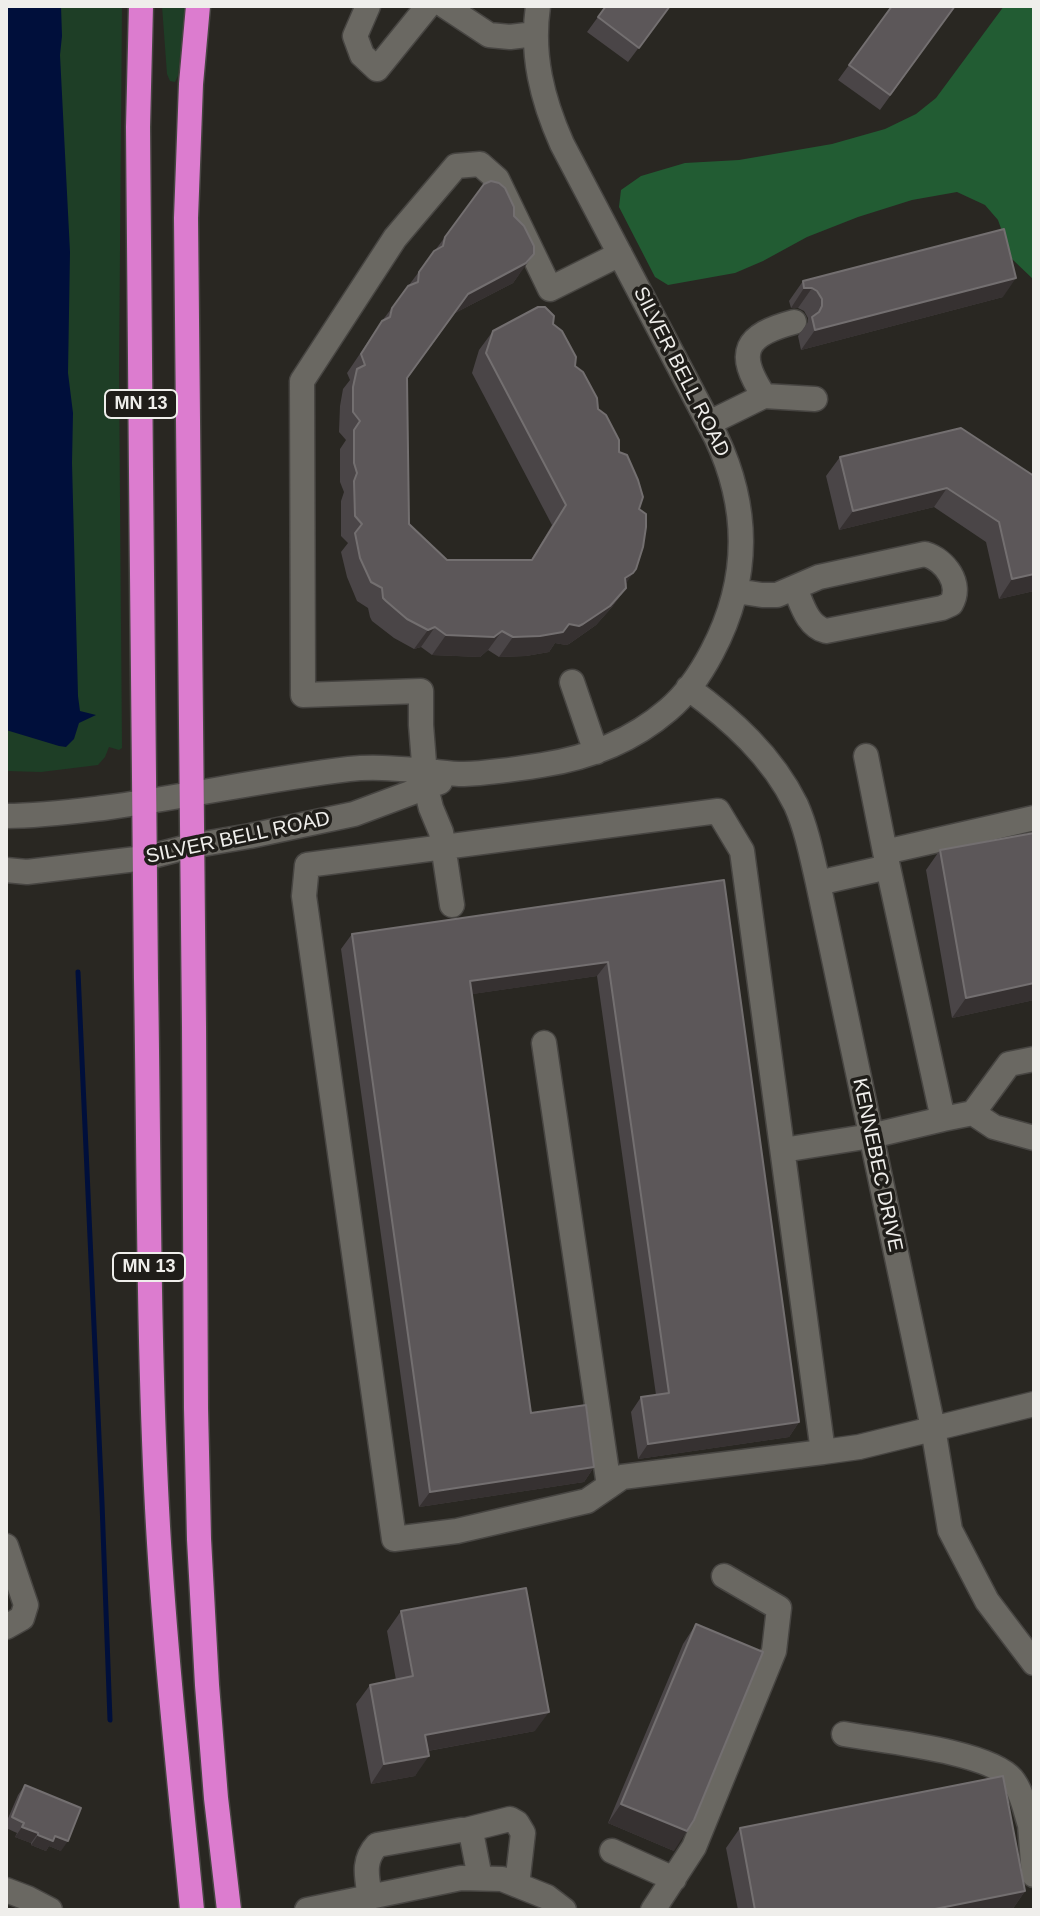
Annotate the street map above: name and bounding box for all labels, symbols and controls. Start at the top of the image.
street label: SILVER BELL ROAD [628,283,734,461]
road number: MN 13 [105,390,177,418]
street label: SILVER BELL ROAD [144,807,332,869]
street label: KENNEBEC DRIVE [847,1076,907,1254]
road number: MN 13 [113,1253,185,1281]

